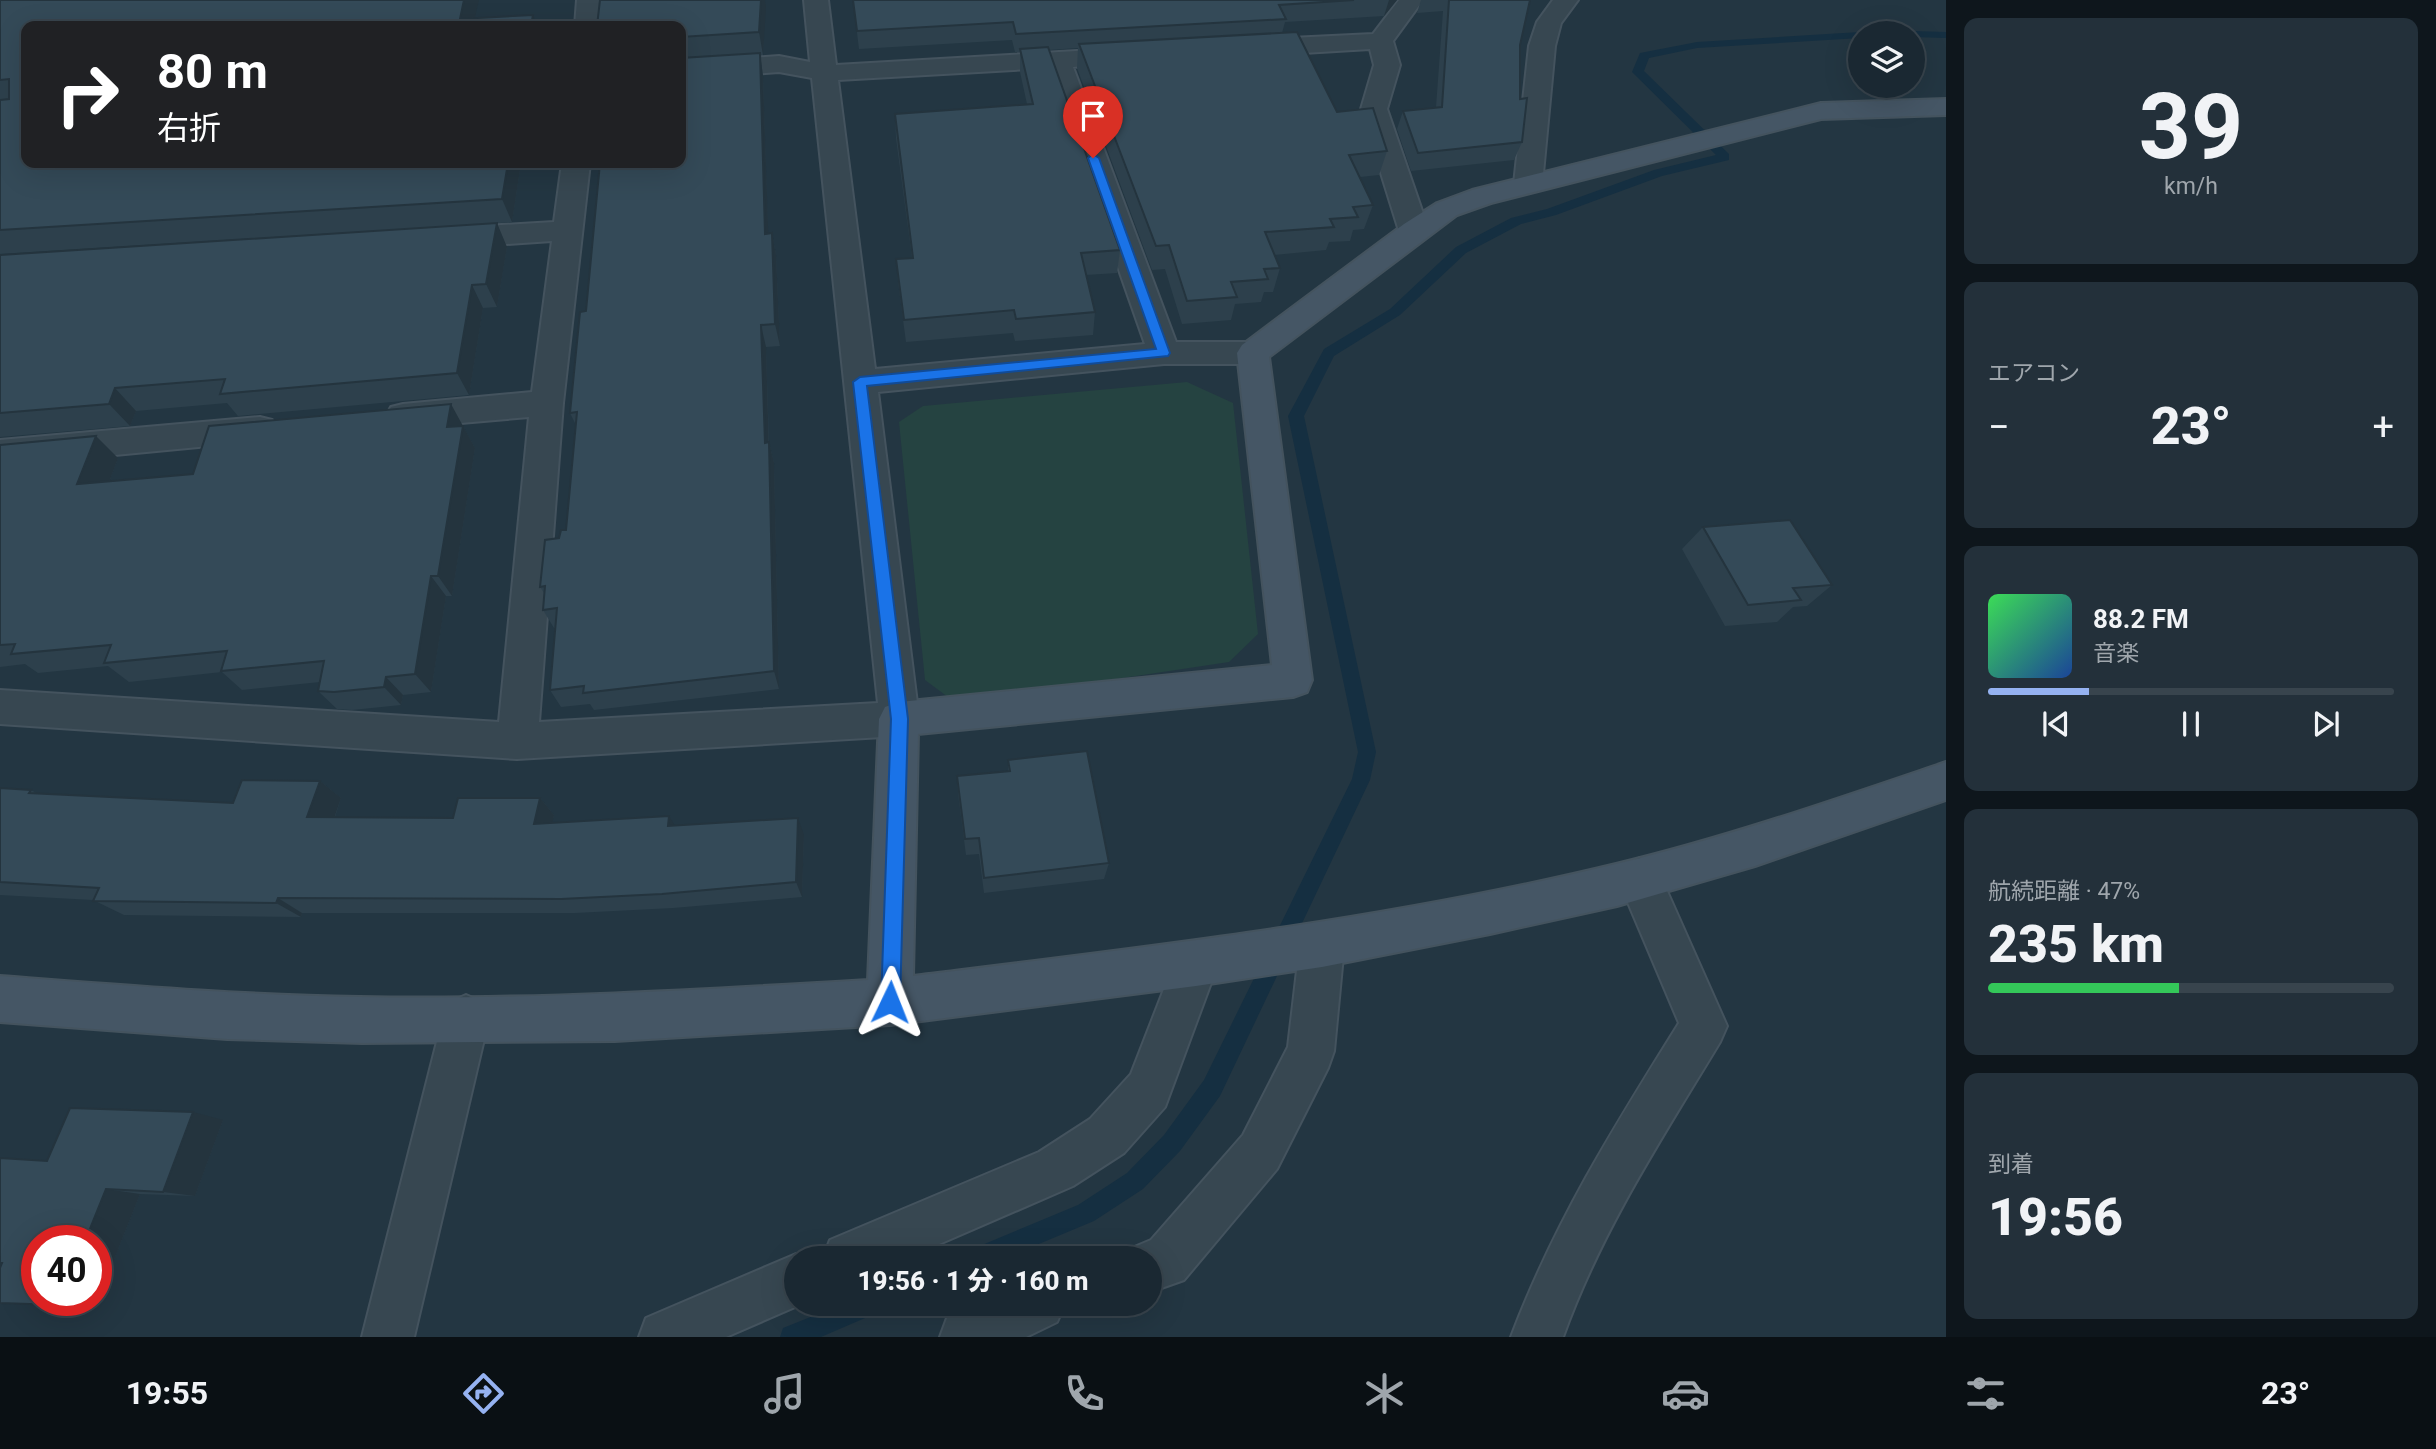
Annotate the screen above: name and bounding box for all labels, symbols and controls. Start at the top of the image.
map controls [1848,21,1925,98]
button: layers [1848,21,1925,98]
text: 80 m [157,43,268,100]
icon: right [42,49,133,140]
text: 39 [2139,74,2243,180]
pin [1063,86,1123,158]
icon: arrive [1074,97,1112,135]
text: 右折 [157,109,221,147]
text: km/h [2164,173,2218,200]
text: エアコン [1988,360,2080,387]
text: 23° [2151,396,2231,457]
text: − [1988,405,2010,449]
text: + [2372,405,2394,449]
text: 88.2 FM [2093,604,2189,634]
text: 音楽 [2093,640,2139,667]
icon: previous [2037,705,2075,743]
icon: pause [2172,705,2210,743]
icon: next [2307,705,2345,743]
text: 航続距離 · 47% [1988,878,2140,905]
text: 235 km [1988,914,2164,975]
position arrow [853,965,927,1039]
text: 到着 [1988,1151,2034,1178]
text: 19:56 [1988,1187,2123,1248]
speed limit sign: 40 [21,1225,112,1316]
text: 19:56 · 1 分 · 160 m [857,1266,1089,1296]
icon: directions [459,1369,508,1418]
icon: music [760,1369,809,1418]
icon: phone [1060,1369,1109,1418]
icon: climate [1360,1369,1409,1418]
icon: car [1661,1369,1710,1418]
icon: filters [1961,1369,2010,1418]
text: 19:55 [126,1374,208,1412]
text: 23° [2261,1374,2310,1412]

